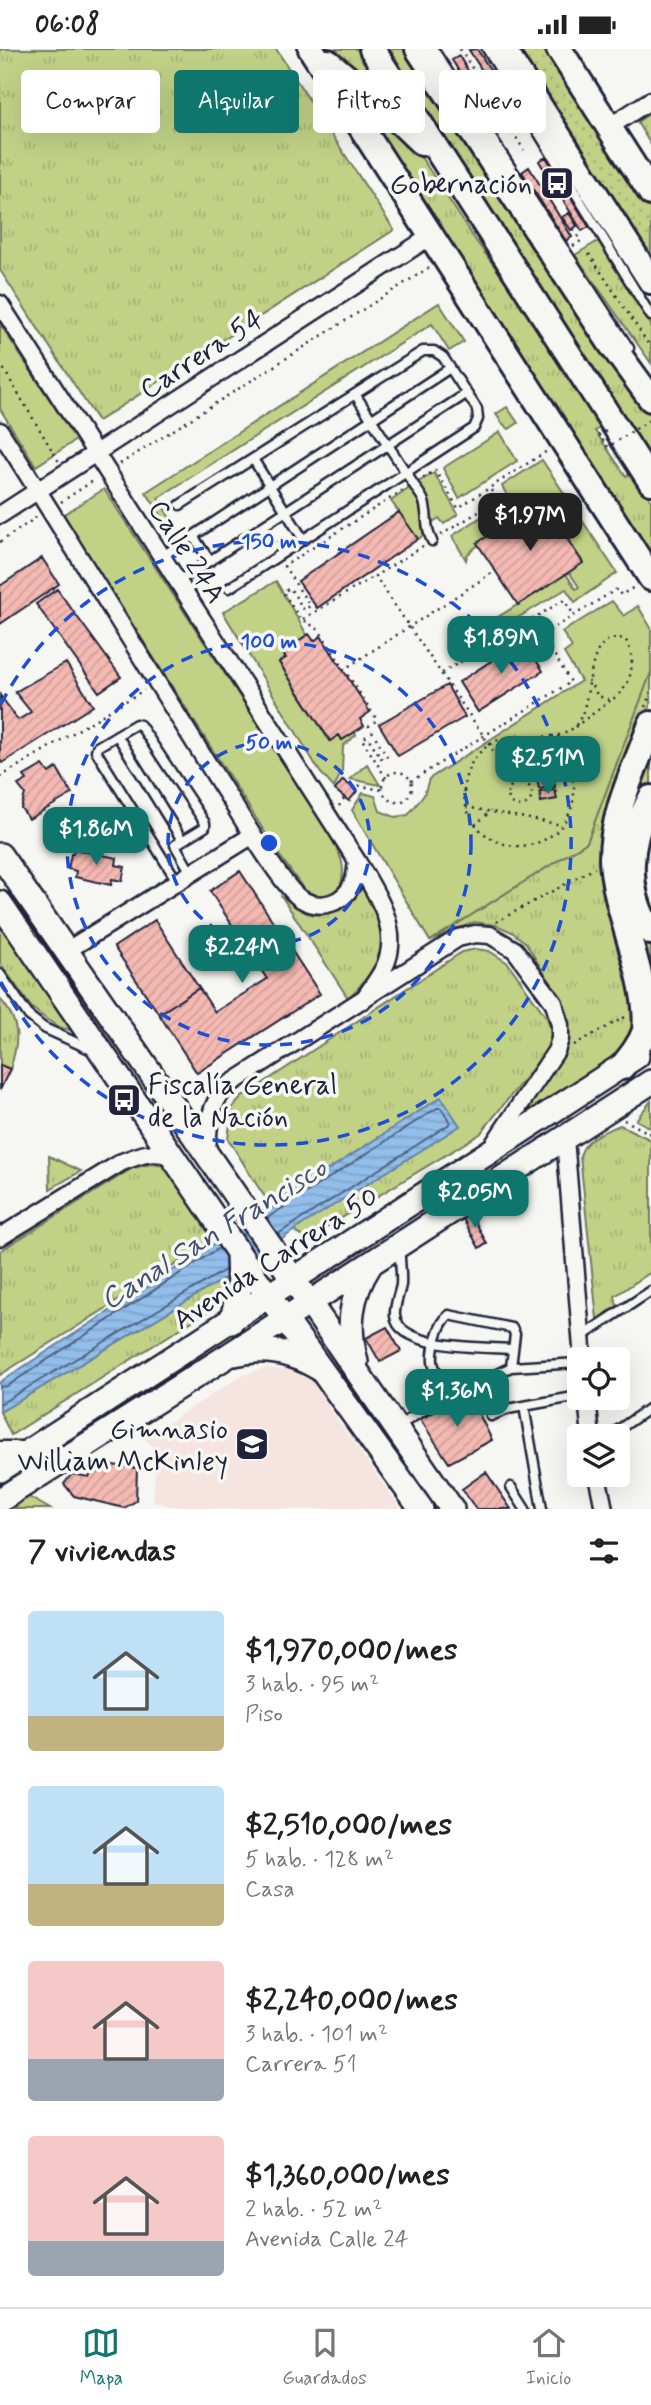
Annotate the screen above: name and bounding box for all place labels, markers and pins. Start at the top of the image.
bus stop icon: Gobernación [538,164,576,202]
place label: Gobernación [390,167,532,204]
pin: $1.97M [473,493,587,553]
pin: $1.89M [444,617,558,676]
pin: $2.51M [491,737,605,796]
pin: $1.86M [39,807,153,867]
centre of rings [257,831,281,855]
pin: $2.24M [185,925,299,985]
place label: Fiscalía General de la Nación [148,1068,337,1137]
bus stop icon: Fiscalía General de la Nación [105,1081,143,1119]
pin: $2.05M [418,1171,532,1230]
pin: $1.36M [400,1369,514,1429]
place label: Gimnasio William McKinley [18,1412,228,1481]
school or university icon: Gimnasio William McKinley [233,1425,271,1463]

